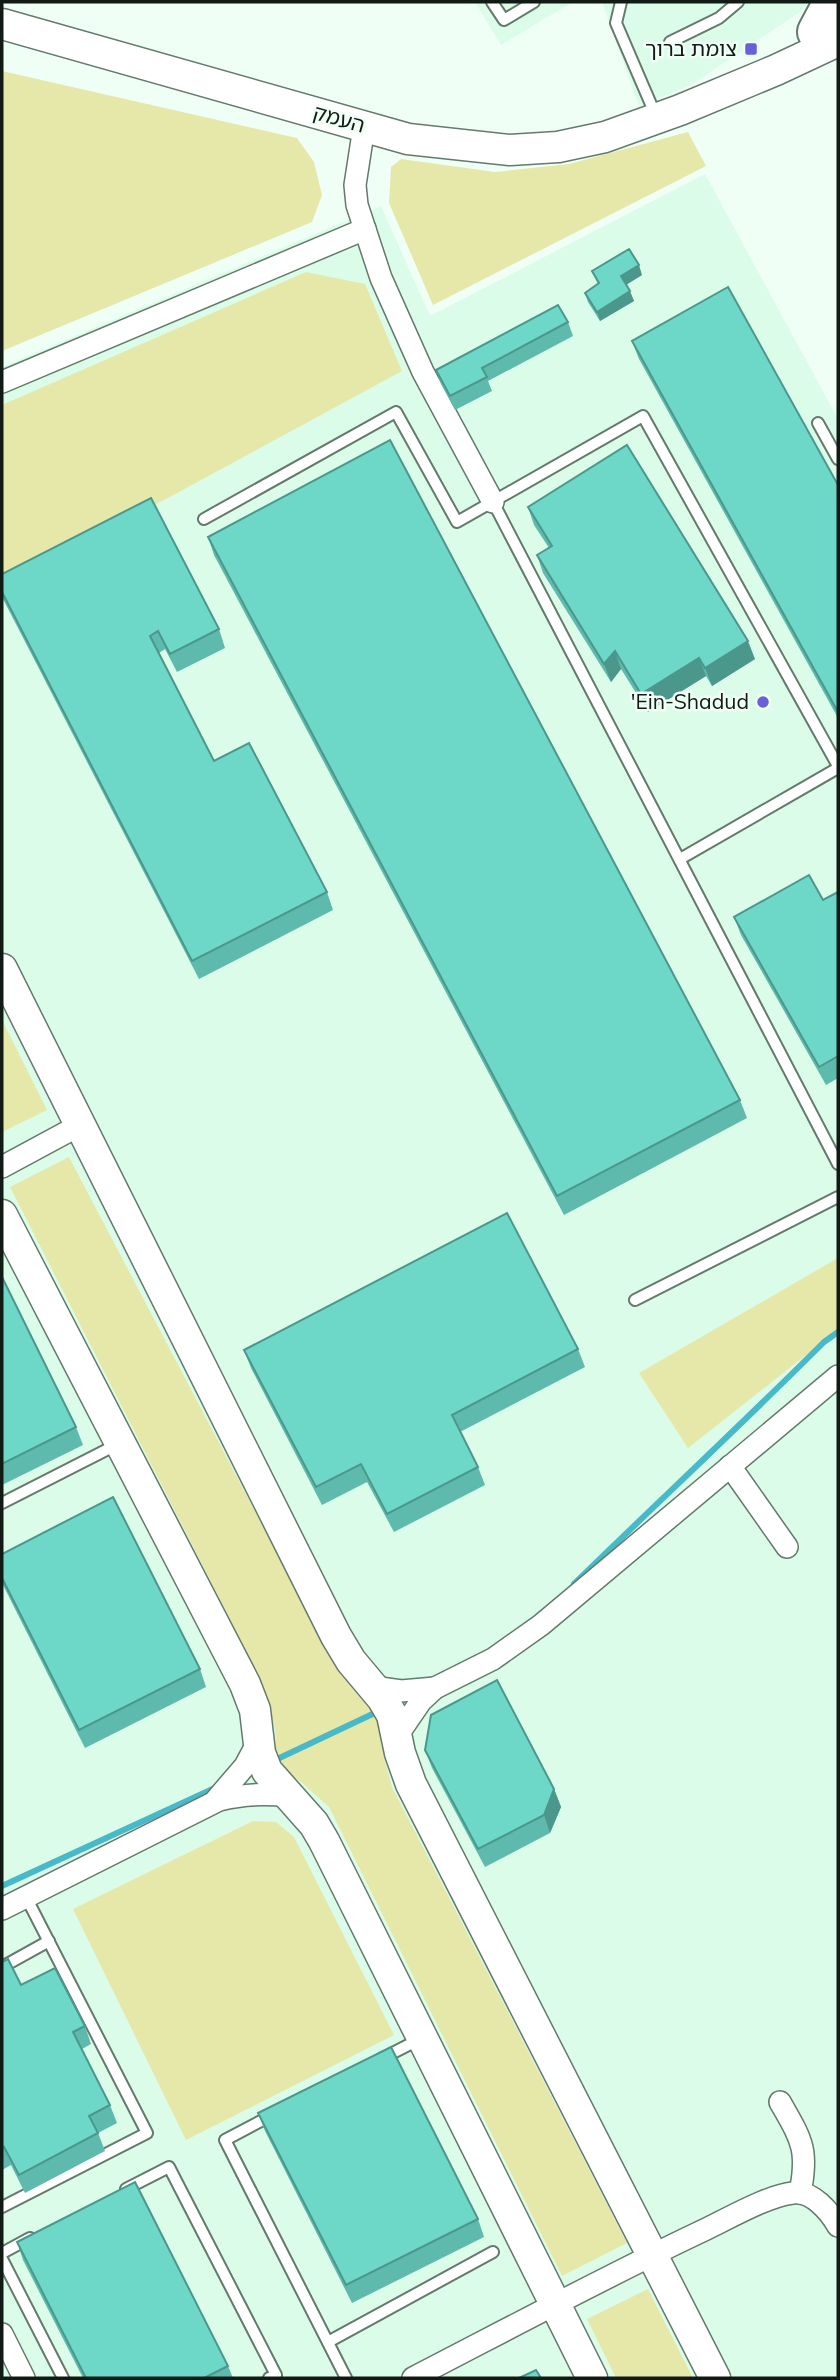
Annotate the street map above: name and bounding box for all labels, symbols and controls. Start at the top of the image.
place label: צומת ברוך [645,35,737,61]
marker: צומת ברוך [743,41,759,57]
street label: העמק [310,98,368,138]
place label: 'Ein-Shadud [631,688,749,714]
marker: 'Ein-Shadud [755,694,771,710]

